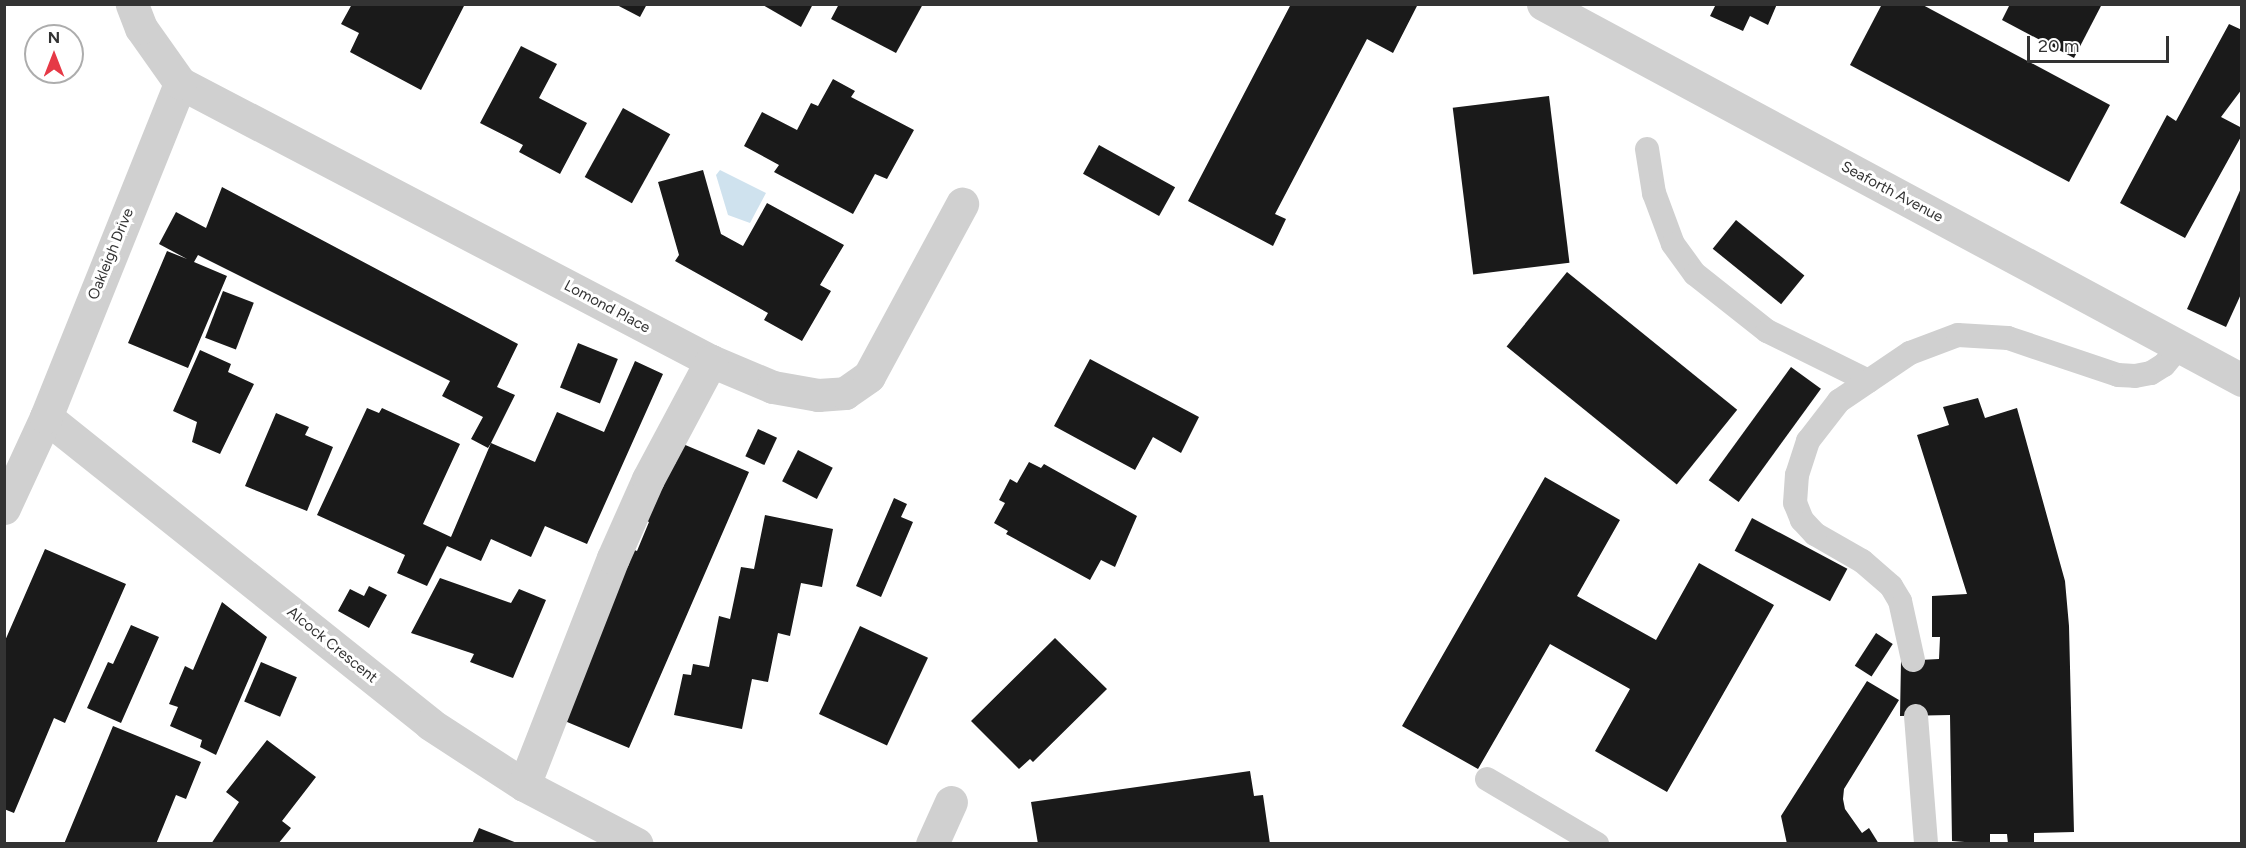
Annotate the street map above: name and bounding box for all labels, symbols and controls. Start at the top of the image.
north arrow [24,24,84,84]
scale bar [2030,24,2172,62]
text: N [48,28,60,47]
text: 20 m [2038,35,2079,57]
street label: Seaforth Avenue [1838,158,1946,226]
street label: Oakleigh Drive [84,206,138,302]
street label: Lomond Place [561,277,653,337]
street label: Alcock Crescent [283,603,381,687]

